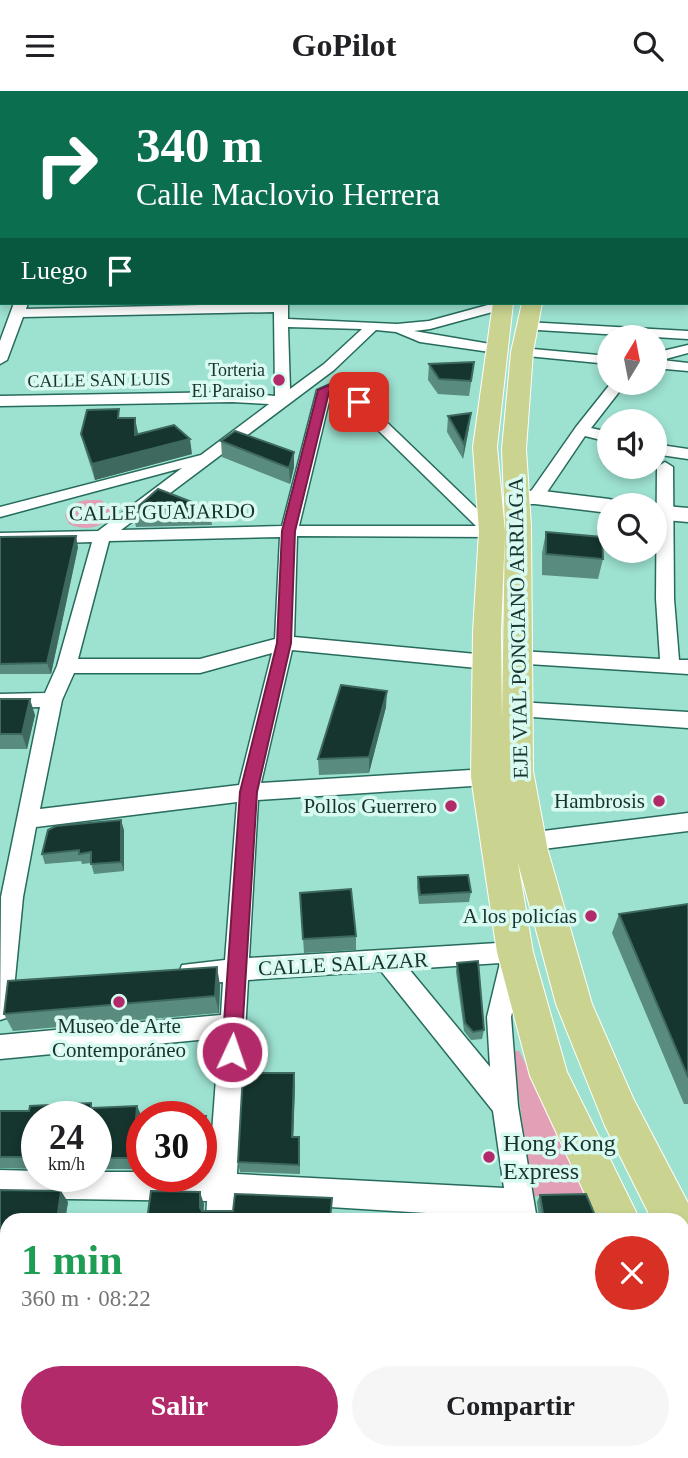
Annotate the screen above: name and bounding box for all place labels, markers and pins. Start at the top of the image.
place label: Torteria El Paraiso [192,360,265,401]
marker: Torteria El Paraiso [271,372,287,388]
pin [329,372,389,432]
place label: Hambrosis [554,789,645,813]
marker: Hambrosis [651,793,667,809]
place label: Pollos Guerrero [303,794,437,818]
marker: Pollos Guerrero [443,798,459,814]
place label: A los policías [463,904,577,928]
marker: A los policías [583,908,599,924]
marker: Museo de Arte Contemporáneo [111,994,127,1010]
place label: Museo de Arte Contemporáneo [52,1014,186,1062]
place label: Hong Kong Express [503,1130,616,1184]
marker: Hong Kong Express [481,1149,497,1165]

